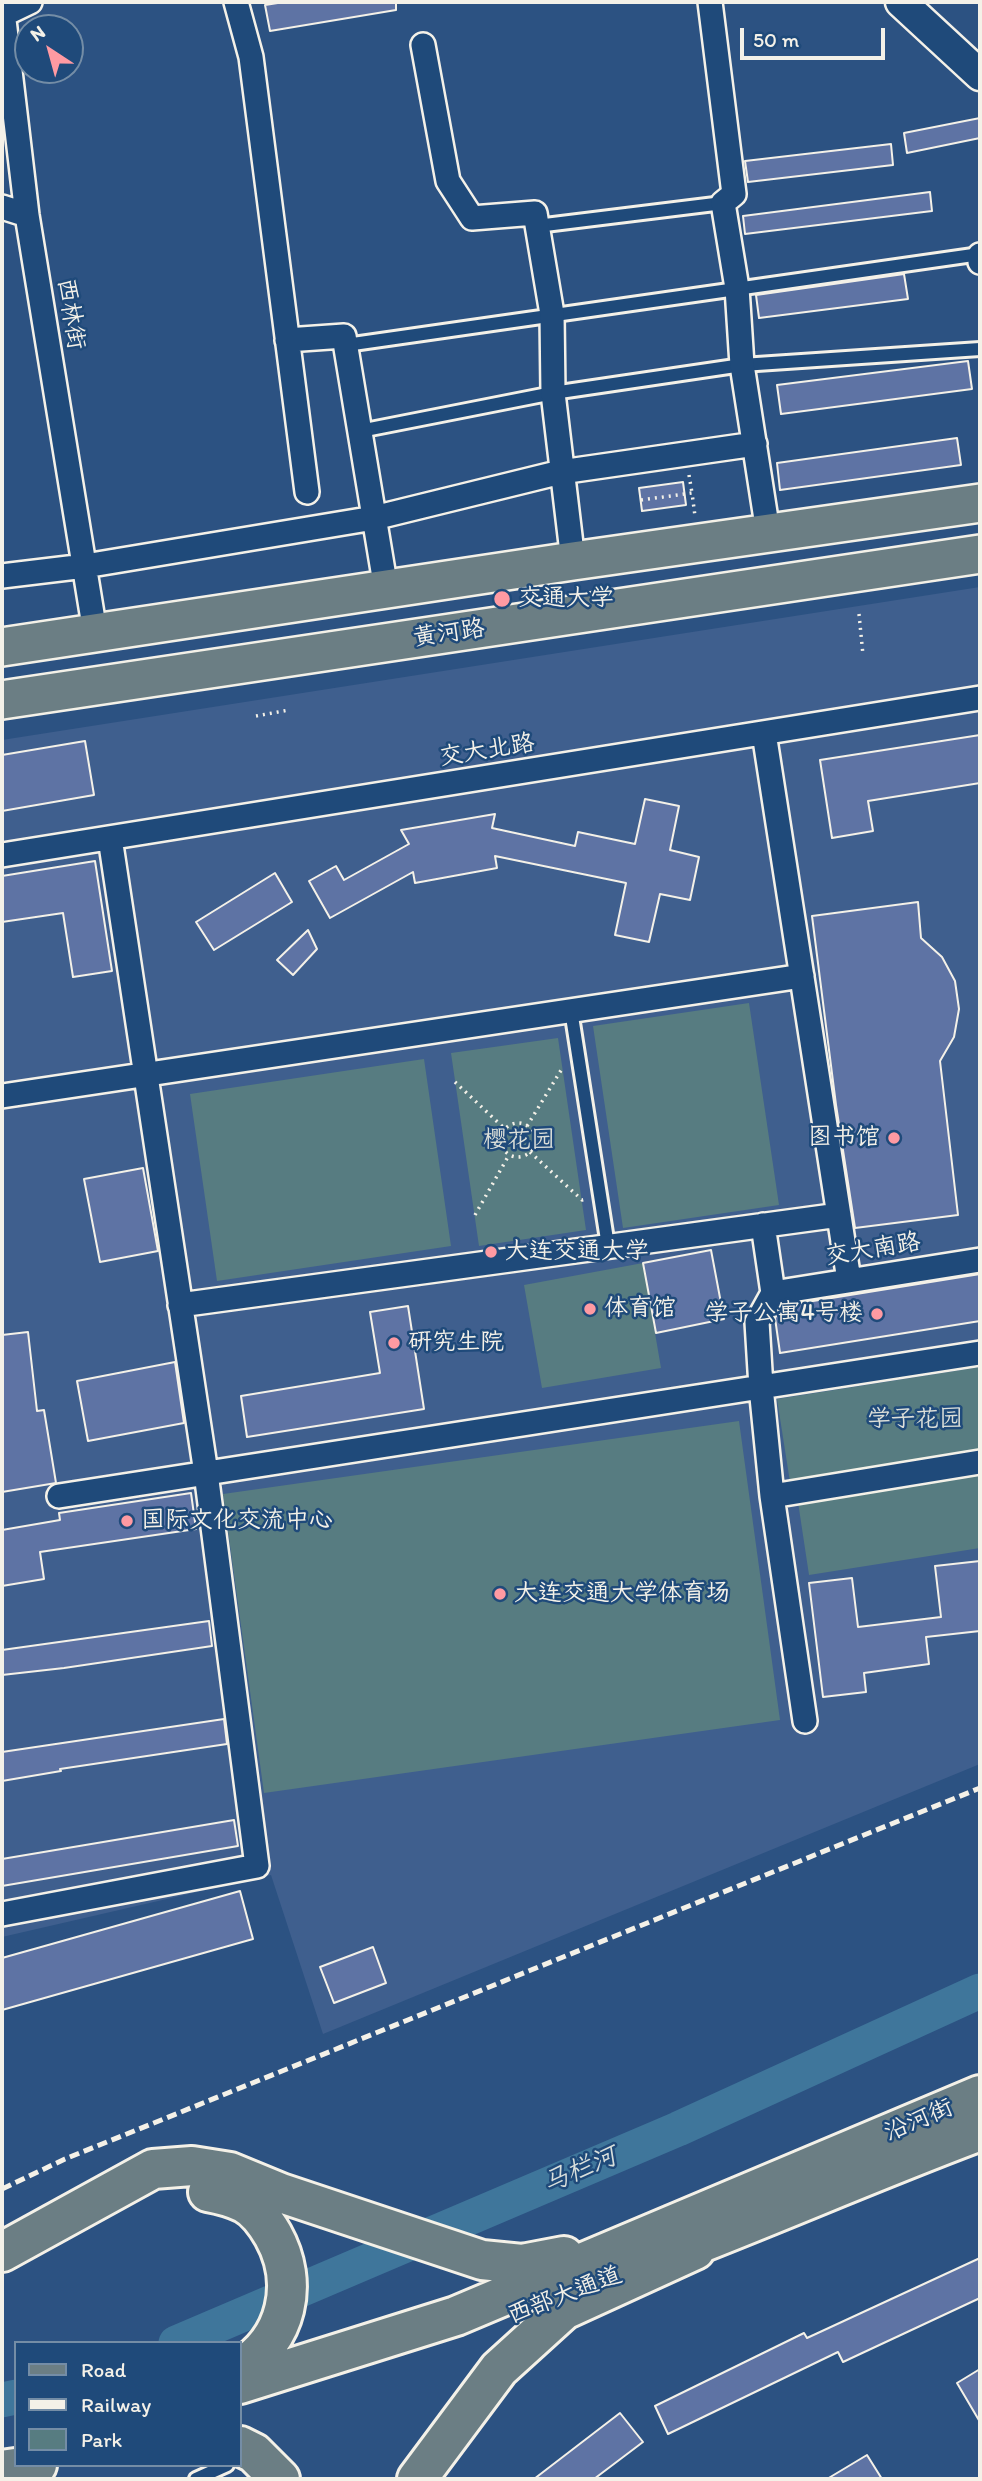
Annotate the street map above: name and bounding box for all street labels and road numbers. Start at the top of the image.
street label: 西林街 [50,276,90,352]
street label: 黄河路 [411,615,487,653]
street label: 交大北路 [437,729,537,773]
street label: 交大南路 [823,1228,923,1272]
street label: 沿河街 [880,2094,958,2148]
street label: 西部大通道 [504,2261,626,2331]

